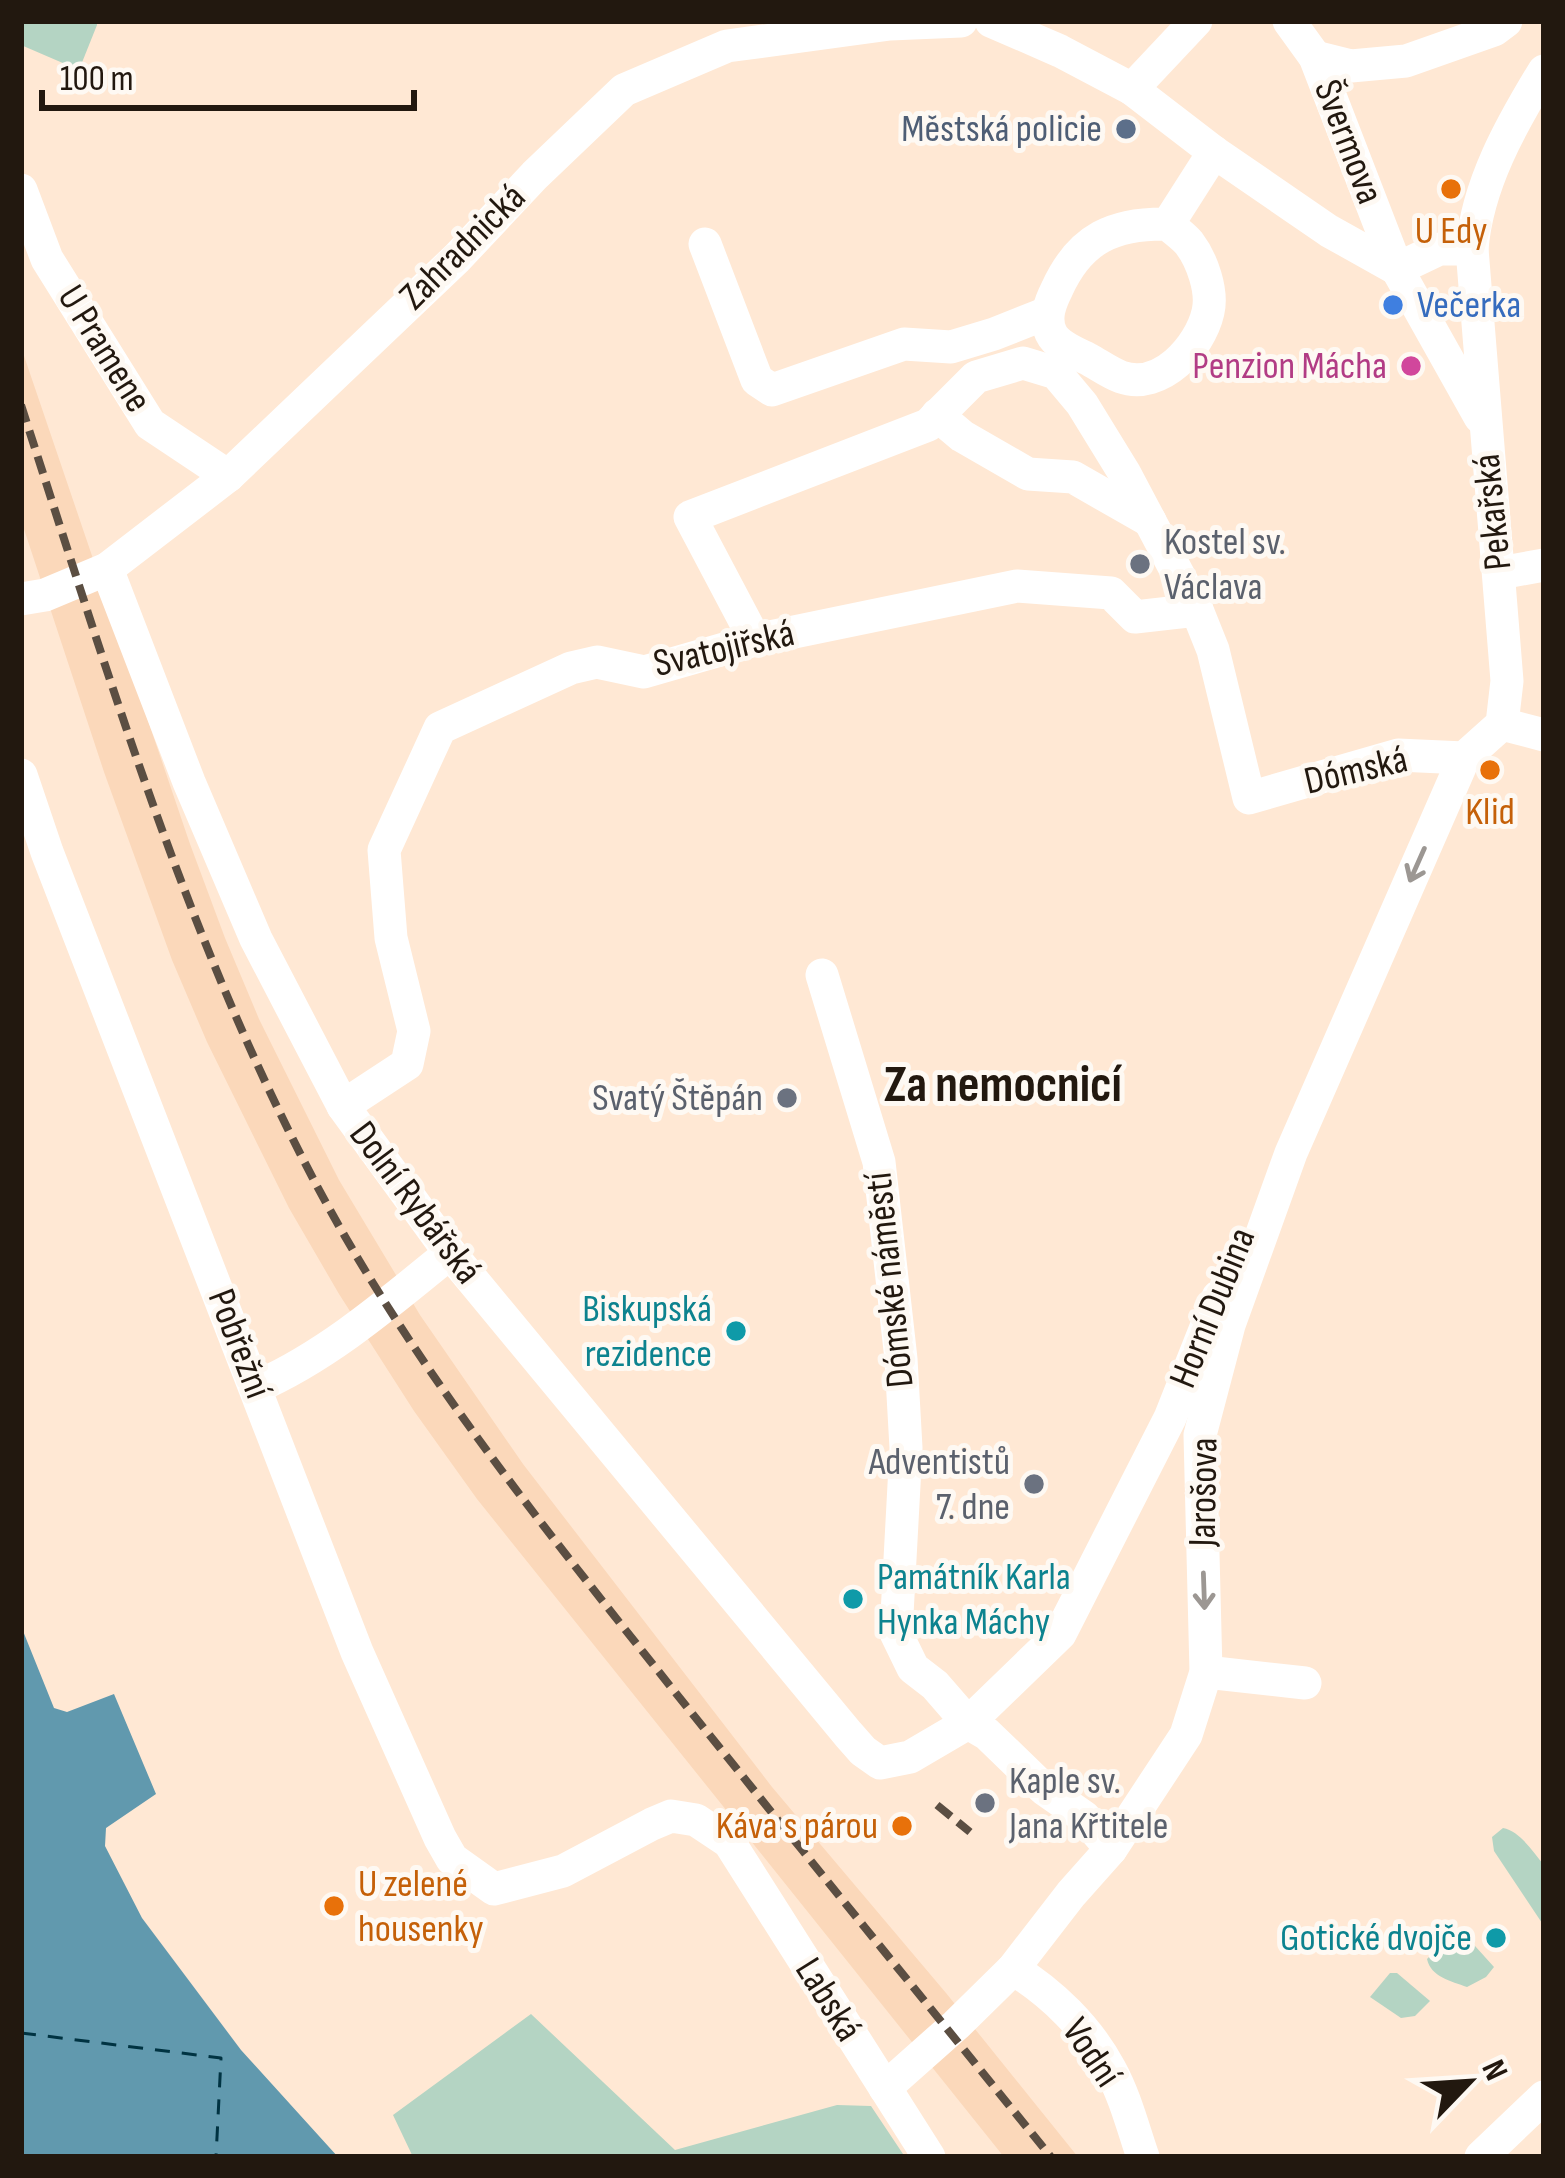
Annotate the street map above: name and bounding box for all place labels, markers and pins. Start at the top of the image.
place label: Městská policie [901,106,1102,153]
marker: Městská policie [1113,116,1139,142]
marker: U Edy [1438,176,1464,202]
place label: U Edy [1415,208,1487,255]
place label: Večerka [1417,282,1521,329]
marker: Večerka [1380,292,1406,318]
place label: Penzion Mácha [1192,343,1387,390]
marker: Penzion Mácha [1398,353,1424,379]
place label: Kostel sv. Václava [1164,519,1286,611]
marker: Kostel sv. Václava [1127,551,1153,577]
marker: Klid [1477,757,1503,783]
place label: Klid [1465,789,1515,836]
place label: Svatý Štěpán [592,1075,763,1122]
marker: Svatý Štěpán [774,1085,800,1111]
place label: Biskupská rezidence [582,1286,712,1378]
marker: Biskupská rezidence [723,1318,749,1344]
place label: Adventistů 7. dne [868,1439,1010,1531]
marker: Adventistů 7. dne [1021,1471,1047,1497]
place label: Památník Karla Hynka Máchy [877,1554,1071,1646]
marker: Památník Karla Hynka Máchy [840,1586,866,1612]
place label: Kaple sv. Jana Křtitele [1008,1758,1168,1850]
marker: Kaple sv. Jana Křtitele [972,1790,998,1816]
place label: Káva s párou [716,1803,878,1850]
marker: Káva s párou [889,1813,915,1839]
place label: U zelené housenky [358,1861,484,1953]
marker: U zelené housenky [321,1893,347,1919]
place label: Gotické dvojče [1280,1915,1472,1962]
marker: Gotické dvojče [1483,1925,1509,1951]

